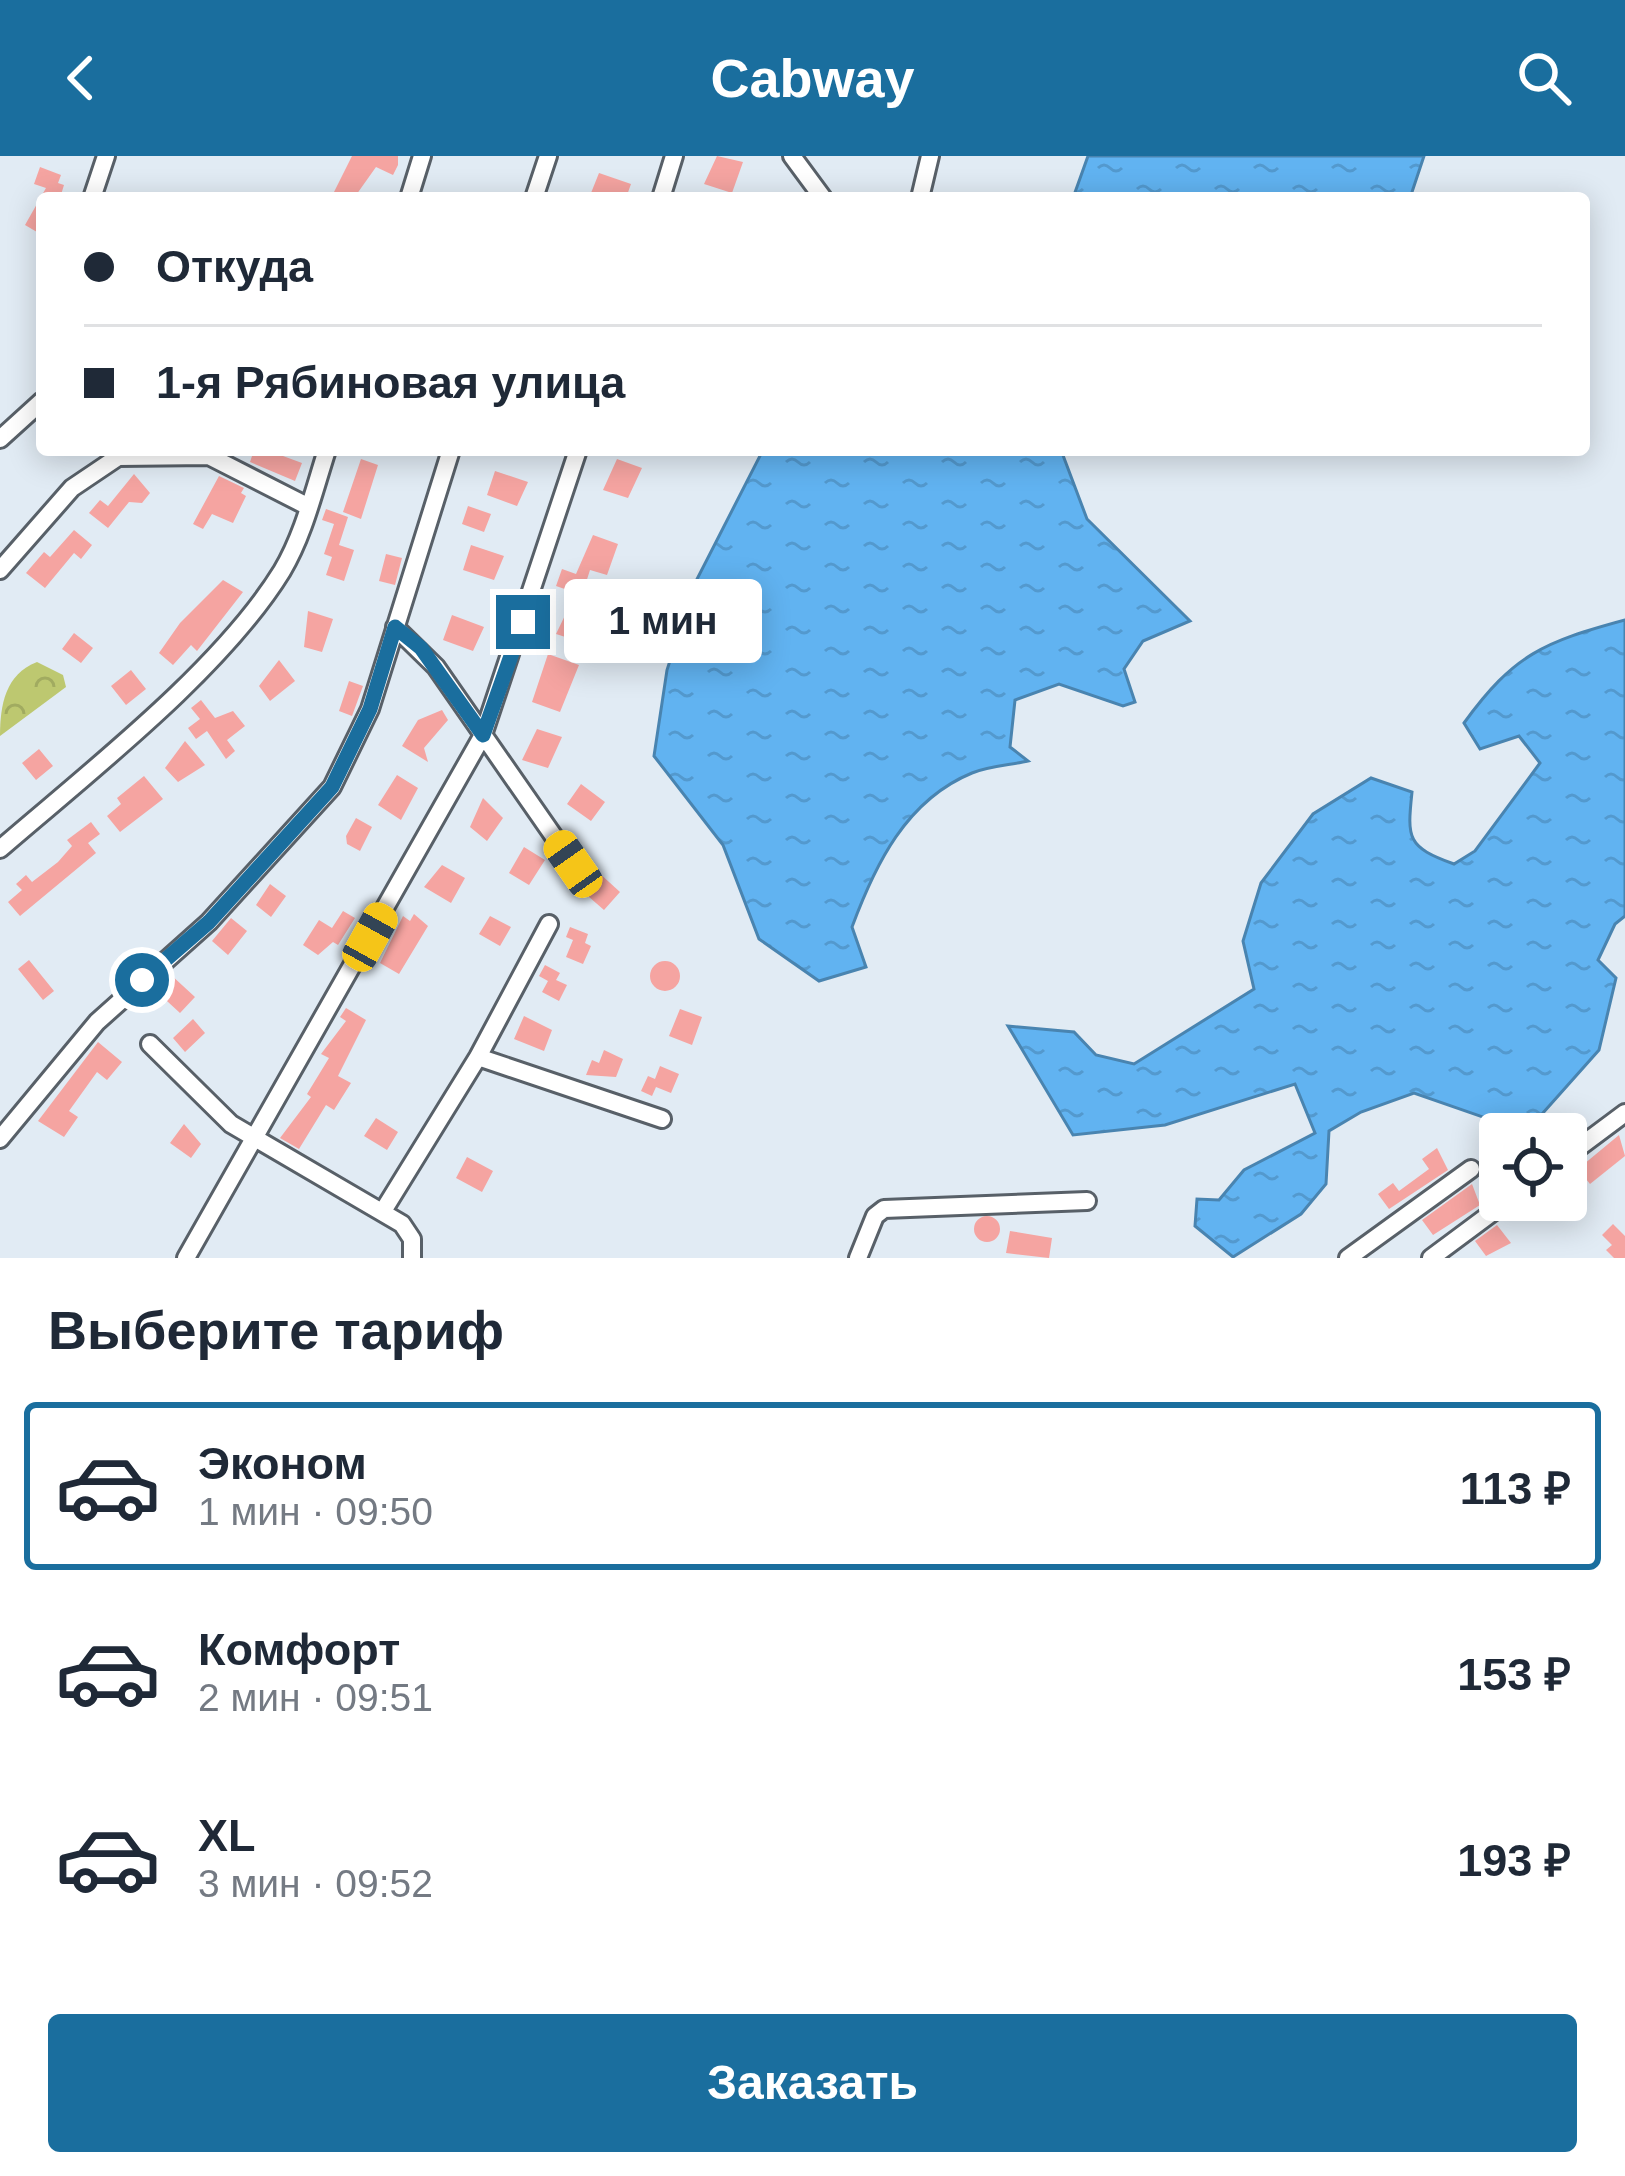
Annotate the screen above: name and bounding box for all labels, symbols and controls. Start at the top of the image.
icon: back [48,45,114,111]
icon: search [1511,45,1577,111]
text: Cabway [710,48,915,108]
text: Откуда [156,241,313,292]
text: 1-я Рябиновая улица [156,357,625,408]
callout: 1 мин [565,580,763,664]
route end [496,595,550,649]
text: 1 мин [609,599,717,642]
car [538,824,608,904]
car [337,897,403,977]
route start [115,953,169,1007]
map controls [1479,1113,1587,1221]
button: locate [1479,1113,1587,1221]
text: Выберите тариф [48,1300,504,1360]
icon: car [54,1432,162,1540]
text: Эконом [198,1438,367,1489]
text: 113 ₽ [1460,1463,1571,1514]
text: 1 мин · 09:50 [198,1490,433,1533]
icon: car [54,1618,162,1726]
text: Комфорт [198,1624,400,1675]
text: 153 ₽ [1457,1649,1571,1700]
text: 2 мин · 09:51 [198,1676,433,1719]
icon: car [54,1804,162,1912]
text: XL [198,1810,256,1861]
text: 193 ₽ [1457,1835,1571,1886]
text: 3 мин · 09:52 [198,1862,433,1905]
button: Заказать [48,2014,1577,2152]

